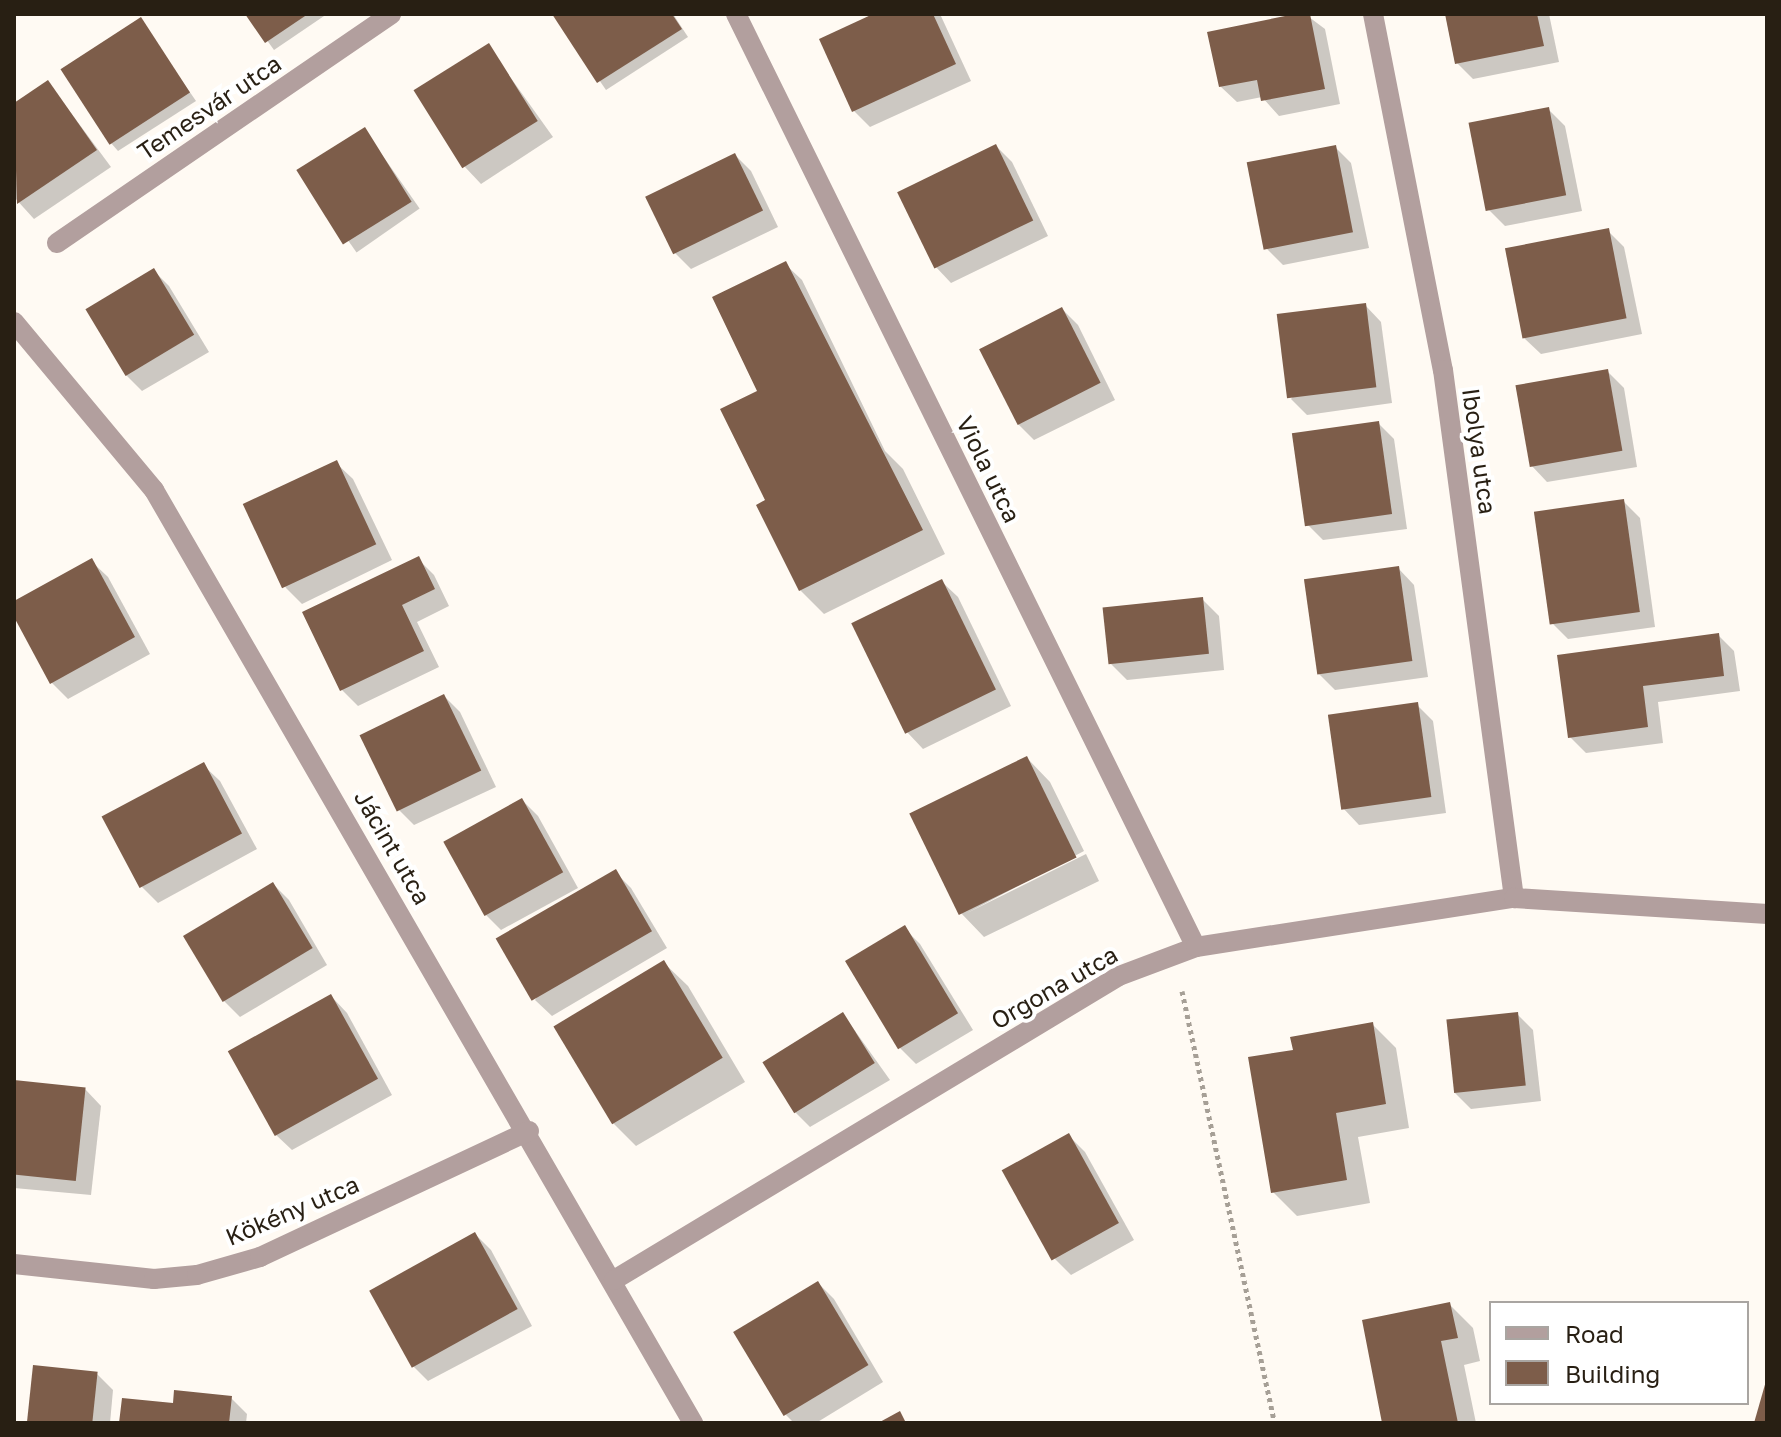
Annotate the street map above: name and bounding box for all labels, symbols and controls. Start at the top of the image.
street label: Temesvár utca [132,48,286,166]
street label: Ibolya utca [1457,386,1503,516]
street label: Viola utca [951,411,1027,527]
street label: Jácint utca [349,785,437,909]
street label: Orgona utca [986,939,1122,1035]
street label: Kökény utca [221,1169,363,1251]
legend [1489,1301,1749,1405]
text: Road [1565,1319,1624,1348]
text: Building [1565,1359,1660,1388]

